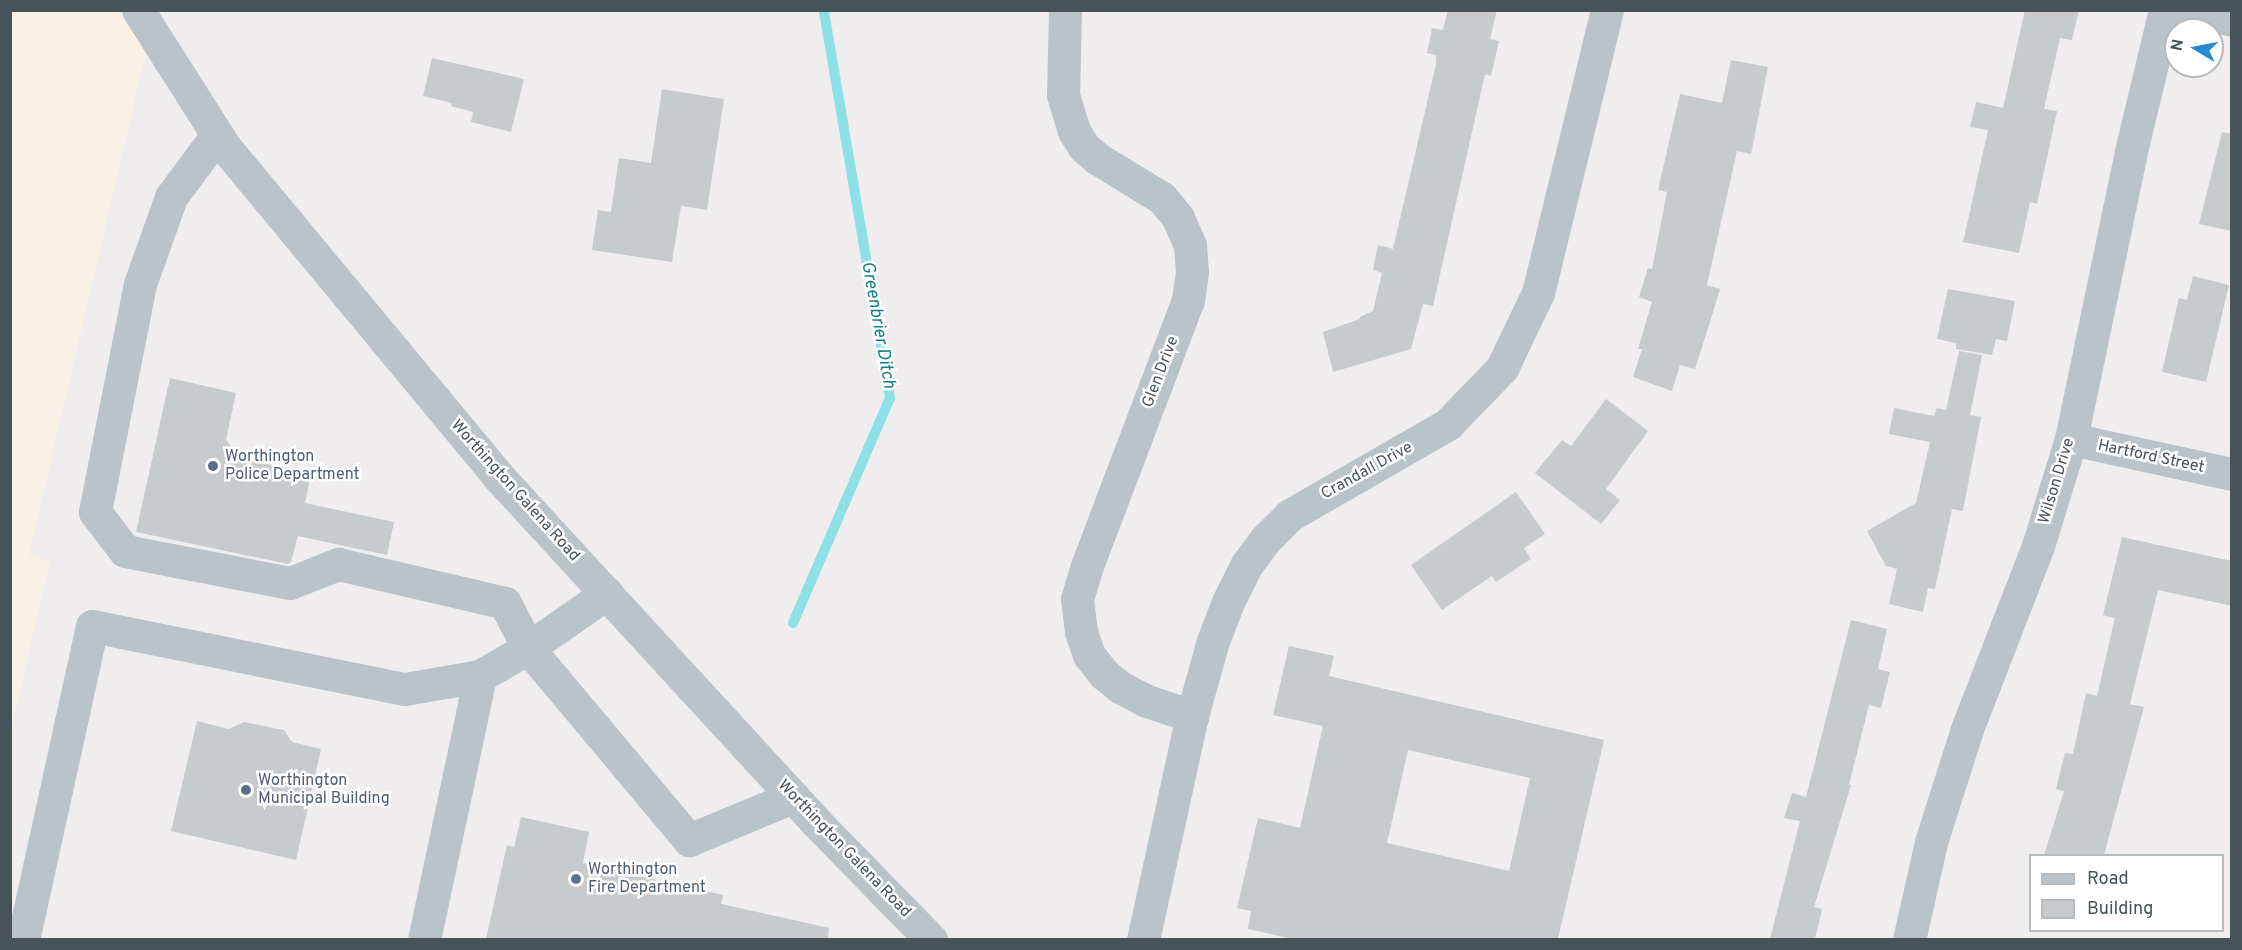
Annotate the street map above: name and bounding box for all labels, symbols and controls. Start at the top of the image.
north arrow [2164,18,2224,78]
text: N [2167,38,2189,53]
water label: Greenbrier Ditch [855,260,899,390]
street label: Glen Drive [1139,334,1183,410]
street label: Worthington Galena Road [446,416,584,566]
street label: Wilson Drive [2035,436,2079,526]
street label: Hartford Street [2096,436,2206,478]
street label: Crandall Drive [1318,438,1416,504]
place label: Worthington Police Department [225,447,359,485]
marker: Worthington Police Department [206,459,220,473]
place label: Worthington Municipal Building [258,771,390,809]
street label: Worthington Galena Road [773,776,915,922]
marker: Worthington Municipal Building [239,783,253,797]
legend [2029,854,2224,932]
place label: Worthington Fire Department [588,860,706,898]
text: Road [2087,868,2129,891]
marker: Worthington Fire Department [569,872,583,886]
text: Building [2087,898,2153,921]

